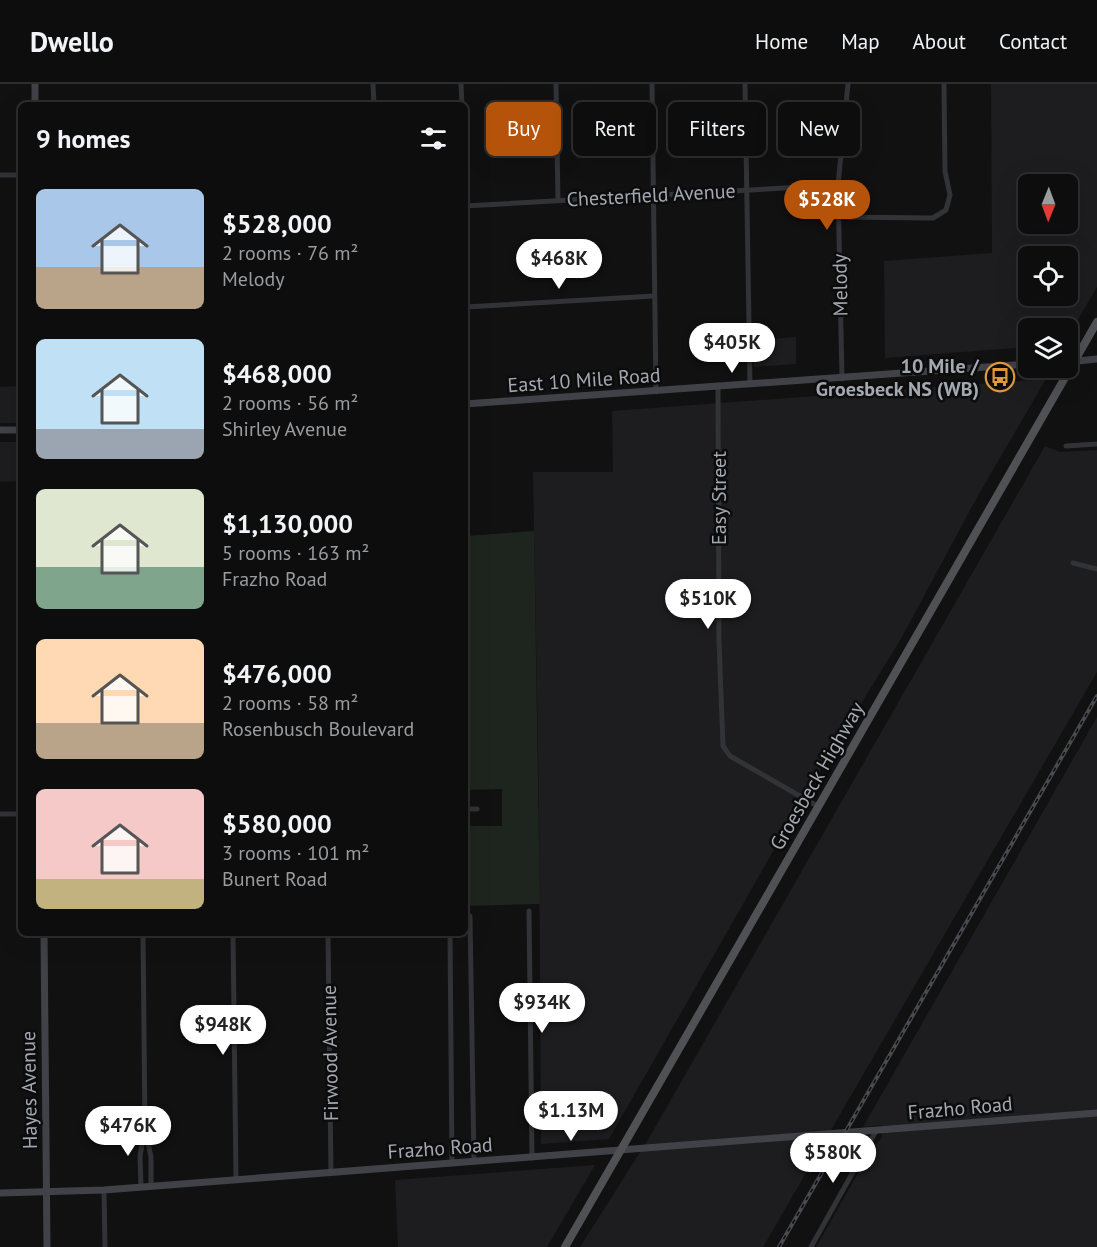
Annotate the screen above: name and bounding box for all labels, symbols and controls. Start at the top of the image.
text: Dwello [30,23,114,60]
text: Home [755,28,808,55]
text: Map [841,28,880,55]
text: About [913,28,966,55]
text: Contact [999,28,1067,55]
chip: Buy [486,102,561,156]
chip: Rent [573,102,656,156]
chip: Filters [668,102,766,156]
chip: New [778,102,860,156]
text: 9 homes [36,122,131,155]
icon: filters [417,122,450,155]
north arrow [1018,174,1078,234]
map controls [1018,174,1078,378]
street label: Chesterfield Avenue [566,178,736,212]
pin: $528K [785,180,869,231]
text: $528K [798,186,856,212]
text: $528,000 [222,207,332,240]
icon: home [84,213,156,285]
pin: $468K [517,239,601,290]
text: 2 rooms · 76 m² [222,240,358,266]
text: $468K [530,245,588,271]
button: locate [1018,246,1078,306]
street label: Melody [826,253,854,317]
text: Melody [222,266,285,292]
button: layers [1018,318,1078,378]
pin: $405K [690,323,774,374]
text: $405K [703,329,761,355]
place label: 10 Mile / Groesbeck NS (WB) [816,353,980,402]
text: $468,000 [222,357,332,390]
bus stop icon: 10 Mile / Groesbeck NS (WB) [984,361,1016,393]
street label: East 10 Mile Road [507,362,661,398]
icon: home [84,363,156,435]
text: 2 rooms · 56 m² [222,390,358,416]
text: Shirley Avenue [222,416,347,442]
street label: Easy Street [706,451,732,545]
text: $1,130,000 [222,507,353,540]
icon: home [84,513,156,585]
text: 5 rooms · 163 m² [222,540,369,566]
text: Frazho Road [222,566,327,592]
pin: $510K [666,579,750,630]
text: $510K [679,585,737,611]
text: $476,000 [222,657,332,690]
icon: home [84,663,156,735]
text: 2 rooms · 58 m² [222,690,358,716]
street label: Groesbeck Highway [764,697,870,855]
text: Rosenbusch Boulevard [222,716,414,742]
text: $580,000 [222,807,332,840]
icon: home [84,813,156,885]
text: 3 rooms · 101 m² [222,840,369,866]
text: Bunert Road [222,866,327,892]
pin: $934K [500,983,584,1034]
street label: Firwood Avenue [316,985,344,1121]
text: $934K [513,989,571,1015]
pin: $948K [181,1005,265,1056]
text: $948K [194,1011,252,1037]
street label: Hayes Avenue [15,1031,43,1149]
street label: Frazho Road [906,1090,1014,1126]
pin: $1.13M [522,1091,620,1142]
text: $1.13M [538,1097,604,1123]
pin: $476K [86,1106,170,1157]
text: $476K [99,1112,157,1138]
street label: Frazho Road [387,1131,493,1165]
pin: $580K [791,1133,875,1184]
text: $580K [804,1139,862,1165]

